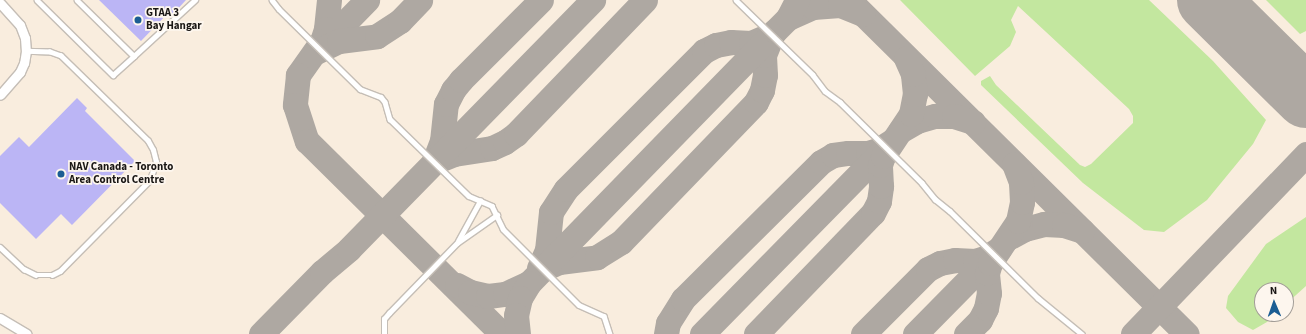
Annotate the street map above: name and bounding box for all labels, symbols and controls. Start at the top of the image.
place label: GTAA 3 Bay Hangar [146,7,202,33]
marker: GTAA 3 Bay Hangar [133,15,143,25]
place label: NAV Canada - Toronto Area Control Centre [69,161,173,187]
marker: NAV Canada - Toronto Area Control Centre [56,169,66,179]
north arrow [1254,282,1294,322]
text: N [1270,283,1278,298]

